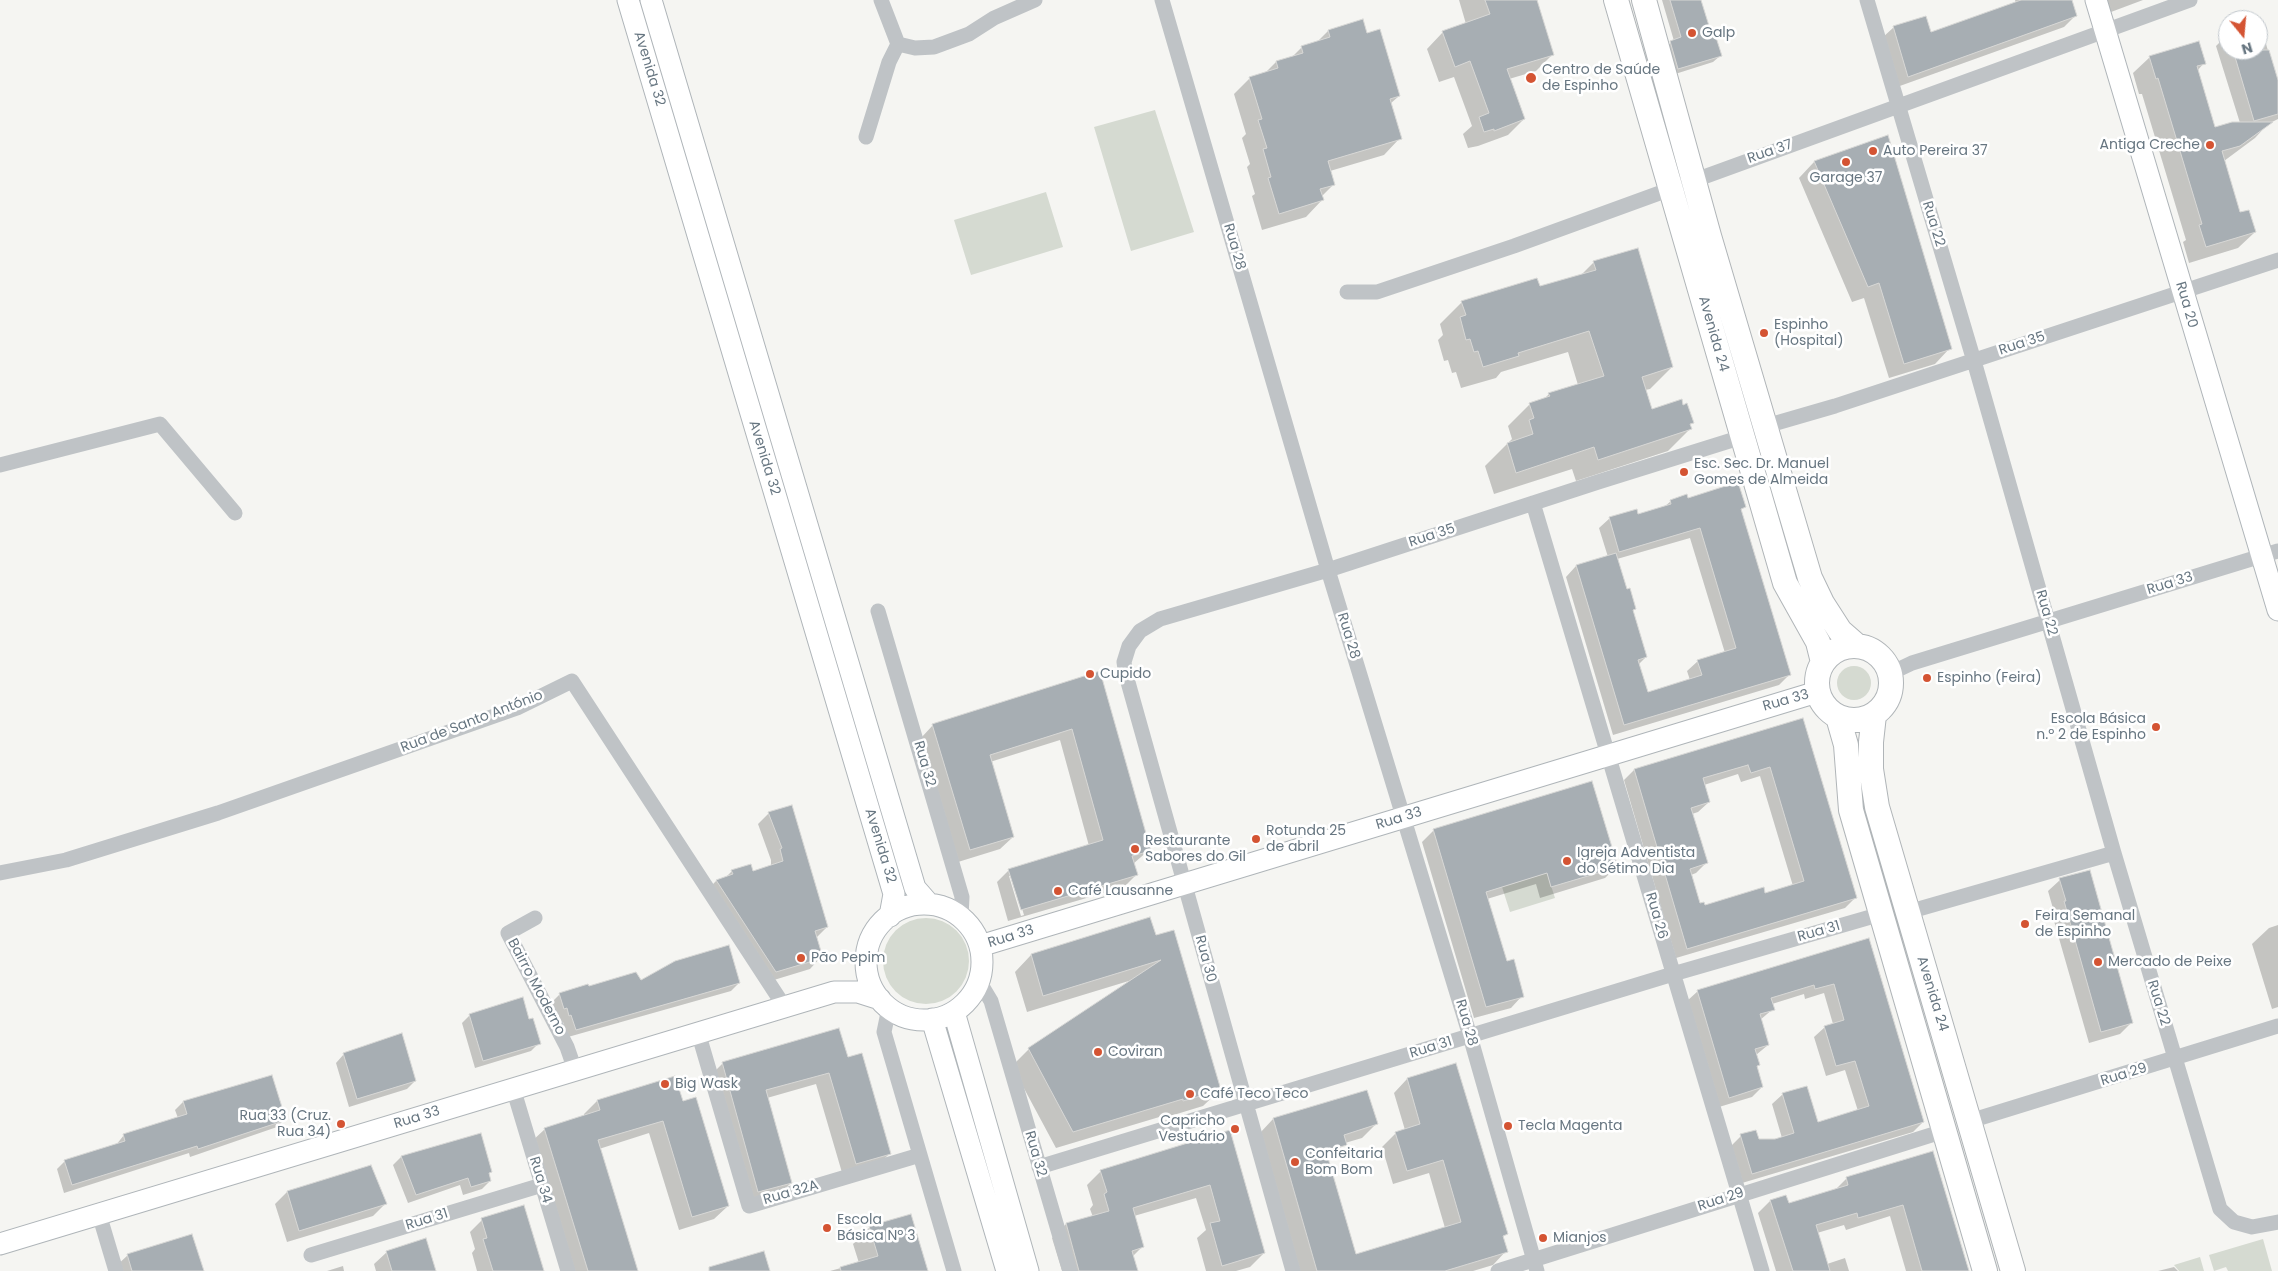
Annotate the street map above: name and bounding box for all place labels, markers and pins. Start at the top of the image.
place label: Galp [1702,25,1735,41]
marker: Galp [1686,27,1698,39]
place label: Centro de Saúde de Espinho [1542,62,1660,94]
marker: Centro de Saúde de Espinho [1524,71,1538,85]
place label: Antiga Creche [2100,137,2200,153]
marker: Antiga Creche [2204,139,2216,151]
place label: Auto Pereira 37 [1883,143,1988,159]
marker: Auto Pereira 37 [1867,145,1879,157]
marker: Garage 37 [1840,156,1852,168]
place label: Garage 37 [1810,170,1882,186]
place label: Espinho (Hospital) [1774,317,1844,350]
marker: Espinho (Hospital) [1758,327,1770,339]
place label: Esc. Sec. Dr. Manuel Gomes de Almeida [1694,456,1829,488]
marker: Esc. Sec. Dr. Manuel Gomes de Almeida [1678,466,1690,478]
place label: Cupido [1100,666,1151,682]
marker: Cupido [1084,668,1096,680]
place label: Espinho (Feira) [1937,670,2042,686]
marker: Espinho (Feira) [1921,672,1933,684]
place label: Escola Básica n.º 2 de Espinho [2036,711,2146,744]
marker: Escola Básica n.º 2 de Espinho [2150,721,2162,733]
place label: Rotunda 25 de abril [1266,823,1346,856]
place label: Restaurante Sabores do Gil [1145,833,1246,866]
marker: Rotunda 25 de abril [1250,833,1262,845]
marker: Restaurante Sabores do Gil [1129,843,1141,855]
place label: Igreja Adventista do Sétimo Dia [1577,845,1695,878]
marker: Igreja Adventista do Sétimo Dia [1561,855,1573,867]
place label: Café Lausanne [1068,883,1173,899]
marker: Café Lausanne [1052,885,1064,897]
place label: Feira Semanal de Espinho [2035,908,2135,940]
marker: Feira Semanal de Espinho [2019,918,2031,930]
place label: Pão Pepim [811,950,885,966]
marker: Pão Pepim [795,952,807,964]
place label: Mercado de Peixe [2108,954,2232,970]
marker: Mercado de Peixe [2092,956,2104,968]
place label: Coviran [1108,1044,1163,1060]
marker: Coviran [1092,1046,1104,1058]
place label: Big Wask [675,1076,738,1092]
marker: Big Wask [659,1078,671,1090]
place label: Café Teco Teco [1200,1086,1308,1102]
marker: Café Teco Teco [1184,1088,1196,1100]
place label: Rua 33 (Cruz. Rua 34) [239,1108,331,1140]
place label: Capricho Vestuário [1158,1113,1225,1146]
marker: Rua 33 (Cruz. Rua 34) [335,1118,347,1130]
place label: Tecla Magenta [1518,1118,1623,1134]
marker: Tecla Magenta [1502,1120,1514,1132]
marker: Capricho Vestuário [1229,1123,1241,1135]
place label: Confeitaria Bom Bom [1305,1146,1383,1178]
marker: Confeitaria Bom Bom [1289,1156,1301,1168]
place label: Escola Básica Nº 3 [837,1212,915,1244]
marker: Escola Básica Nº 3 [821,1222,833,1234]
place label: Mianjos [1553,1230,1607,1246]
marker: Mianjos [1537,1232,1549,1244]

